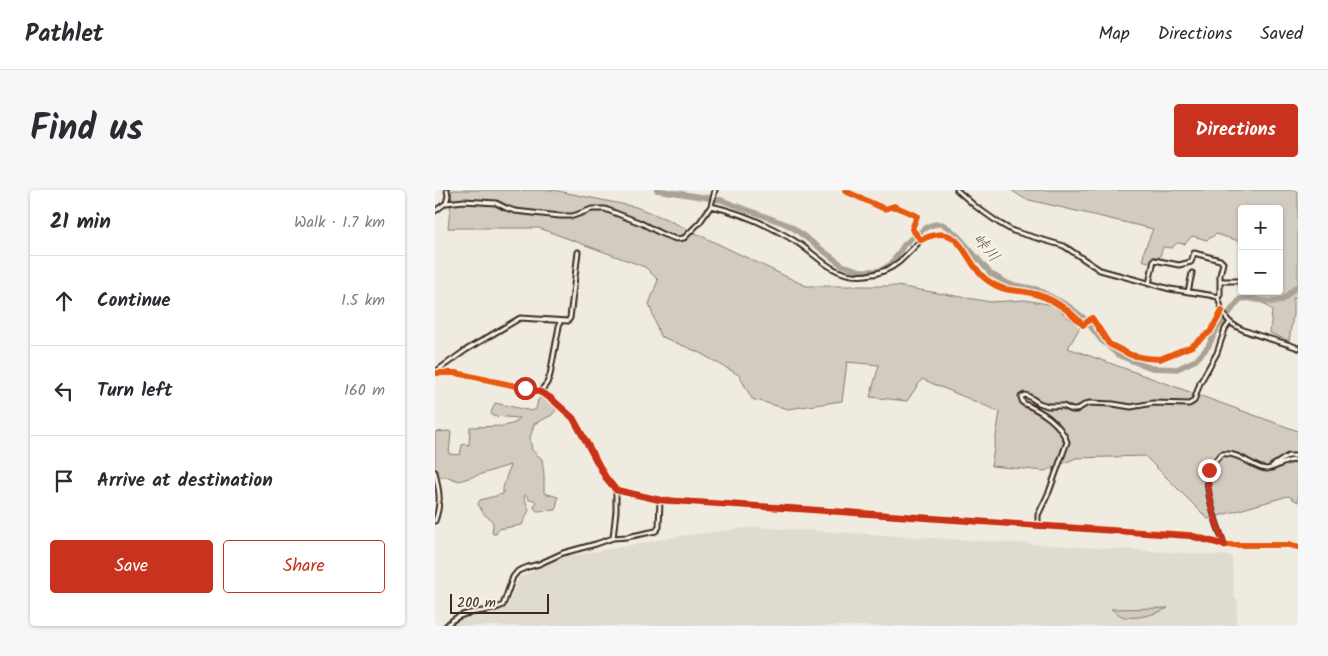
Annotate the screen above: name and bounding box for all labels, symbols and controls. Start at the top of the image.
text: Pathlet [25,15,104,54]
text: Map [1098,20,1130,49]
text: Directions [1158,20,1232,49]
text: Saved [1260,20,1303,49]
text: Find us [30,102,143,158]
button: Directions [1174,104,1298,157]
map controls [1238,205,1283,295]
button: + [1238,205,1283,250]
text: 21 min [50,206,111,239]
text: Walk · 1.7 km [294,210,385,235]
water label: 峠川 [966,228,1006,268]
button: − [1238,250,1283,295]
text: Continue [97,286,170,316]
icon: ahead [50,287,78,315]
text: 1.5 km [341,288,385,313]
text: Turn left [97,376,172,406]
icon: left [50,377,78,405]
route start [514,377,537,400]
text: 160 m [344,378,385,403]
route end [1198,459,1221,482]
text: Arrive at destination [97,466,273,496]
icon: arrive [50,467,78,495]
button: Save [50,540,213,593]
button: Share [223,540,385,593]
scale bar [450,591,549,614]
text: 200 m [457,592,496,614]

